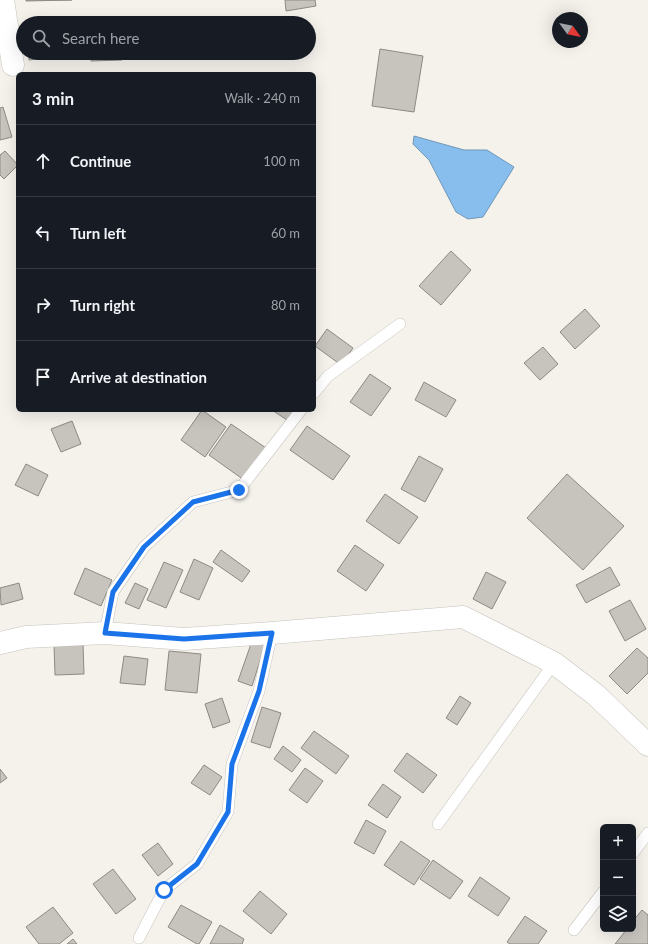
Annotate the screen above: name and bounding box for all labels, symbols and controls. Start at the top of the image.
north arrow [552,12,588,48]
search box [16,16,316,60]
icon: search [30,27,52,49]
text: Search here [62,29,139,47]
text: 3 min [32,88,74,109]
text: Walk · 240 m [224,90,300,106]
icon: ahead [32,150,54,172]
text: Continue [70,152,131,170]
text: 100 m [263,153,300,169]
icon: left [32,222,54,244]
text: Turn left [70,224,126,242]
text: 60 m [271,225,300,241]
icon: right [32,294,54,316]
text: Turn right [70,296,135,314]
text: 80 m [271,297,300,313]
icon: arrive [32,366,54,388]
text: Arrive at destination [70,368,207,386]
route end [230,481,248,499]
map controls [600,824,636,932]
button: + [600,824,636,860]
button: − [600,860,636,896]
route start [155,881,173,899]
button: layers [600,896,636,932]

